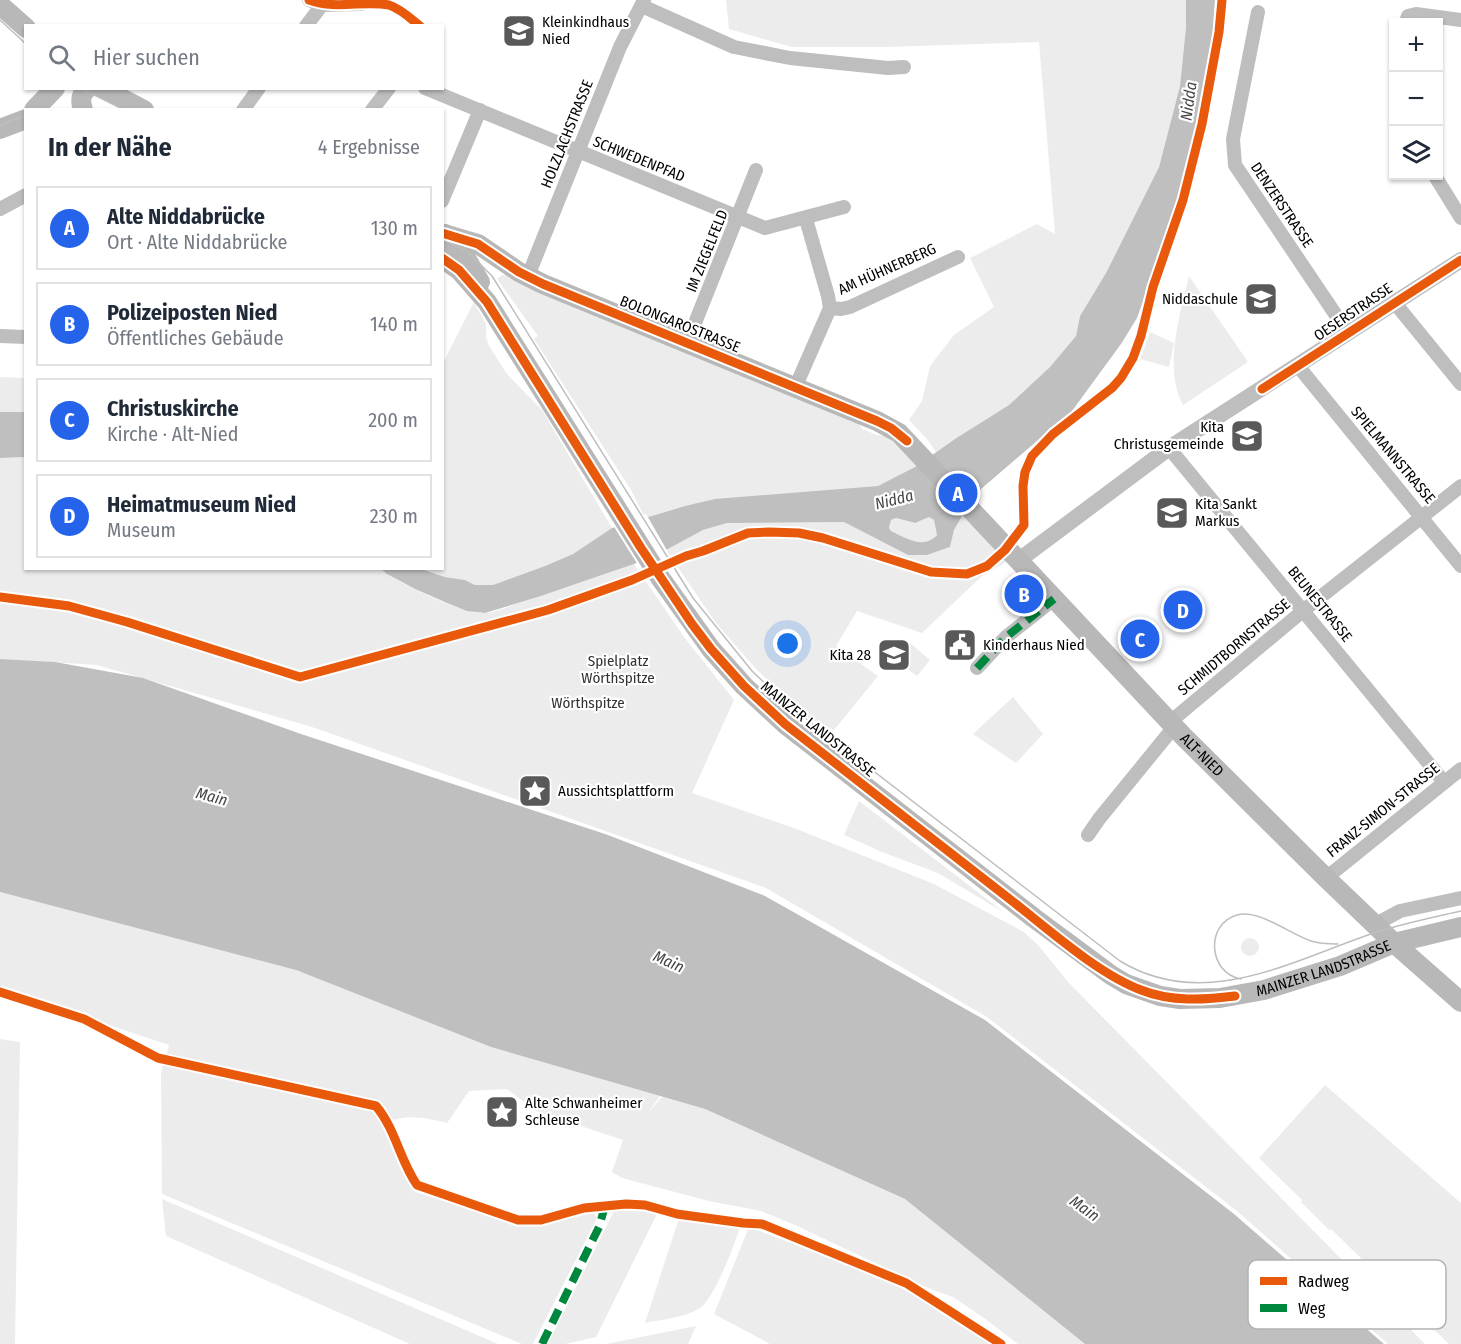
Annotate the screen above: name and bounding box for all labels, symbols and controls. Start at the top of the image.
school or university icon: Kleinkindhaus Nied [501,13,537,49]
place label: Kleinkindhaus Nied [542,13,629,48]
map controls [1389,18,1443,180]
button: + [1389,18,1443,72]
search box [24,24,444,90]
icon: search [45,41,78,74]
text: Hier suchen [93,44,200,71]
button: − [1389,72,1443,126]
street label: HOLZLACHSTRASSE [537,77,597,191]
water label: Nidda [1176,80,1201,122]
button: layers [1389,126,1443,180]
text: In der Nähe [48,132,172,163]
street label: SCHWEDENPFAD [590,132,688,186]
text: 4 Ergebnisse [318,135,420,159]
street label: DENZERSTRASSE [1247,159,1317,251]
text: Alte Niddabrücke [107,203,265,230]
street label: IM ZIEGELFELD [682,207,732,295]
text: A [64,216,75,240]
text: 130 m [371,216,418,240]
text: Ort · Alte Niddabrücke [107,230,287,254]
street label: AM HÜHNERBERG [835,239,939,299]
street label: OESERSTRASSE [1310,279,1396,345]
school or university icon: Niddaschule [1243,281,1279,317]
place label: Niddaschule [1162,290,1238,308]
street label: BOLONGAROSTRASSE [617,292,743,356]
text: Polizeiposten Nied [107,299,278,326]
text: B [64,312,75,336]
text: 140 m [370,312,418,336]
text: Öffentliches Gebäude [107,326,284,350]
text: Christuskirche [107,395,239,422]
street label: SPIELMANNSTRASSE [1347,403,1439,507]
text: C [64,408,75,432]
text: 200 m [368,408,418,432]
place label: Kita Christusgemeinde [1114,418,1224,453]
school or university icon: Kita Christusgemeinde [1229,418,1265,454]
text: Kirche · Alt-Nied [107,422,238,446]
pin: A [938,470,978,516]
water label: Nidda [873,486,915,513]
text: Heimatmuseum Nied [107,491,296,518]
school or university icon: Kita Sankt Markus [1154,495,1190,531]
place label: Kita Sankt Markus [1195,495,1257,530]
text: D [64,504,75,528]
text: 230 m [370,504,418,528]
text: Museum [107,518,176,542]
street label: BEUNESTRASSE [1284,563,1356,645]
pin: B [1004,572,1044,616]
pin: D [1164,588,1202,632]
street label: SCHMIDTBORNSTRASSE [1174,595,1294,699]
pin: C [1120,616,1160,662]
public building icon: Kinderhaus Nied [942,627,978,663]
your location [773,629,802,658]
place label: Kinderhaus Nied [983,636,1085,654]
school or university icon: Kita 28 [876,637,912,673]
place label: Kita 28 [829,646,871,664]
park label: Spielplatz Wörthspitze [581,652,655,687]
street label: MAINZER LANDSTRASSE [757,677,879,781]
park label: Wörthspitze [551,694,625,712]
street label: ALT-NIED [1177,729,1227,780]
street label: FRANZ-SIMON-STRASSE [1323,759,1443,861]
place icon: Aussichtsplattform [517,773,553,809]
place label: Aussichtsplattform [558,782,674,800]
water label: Main [194,783,230,810]
street label: MAINZER LANDSTRASSE [1255,936,1393,1000]
water label: Main [650,946,687,977]
place icon: Alte Schwanheimer Schleuse [484,1094,520,1130]
place label: Alte Schwanheimer Schleuse [525,1094,643,1129]
water label: Main [1066,1191,1103,1225]
legend [1248,1260,1446,1329]
text: Radweg [1298,1272,1349,1291]
text: Weg [1298,1299,1326,1318]

